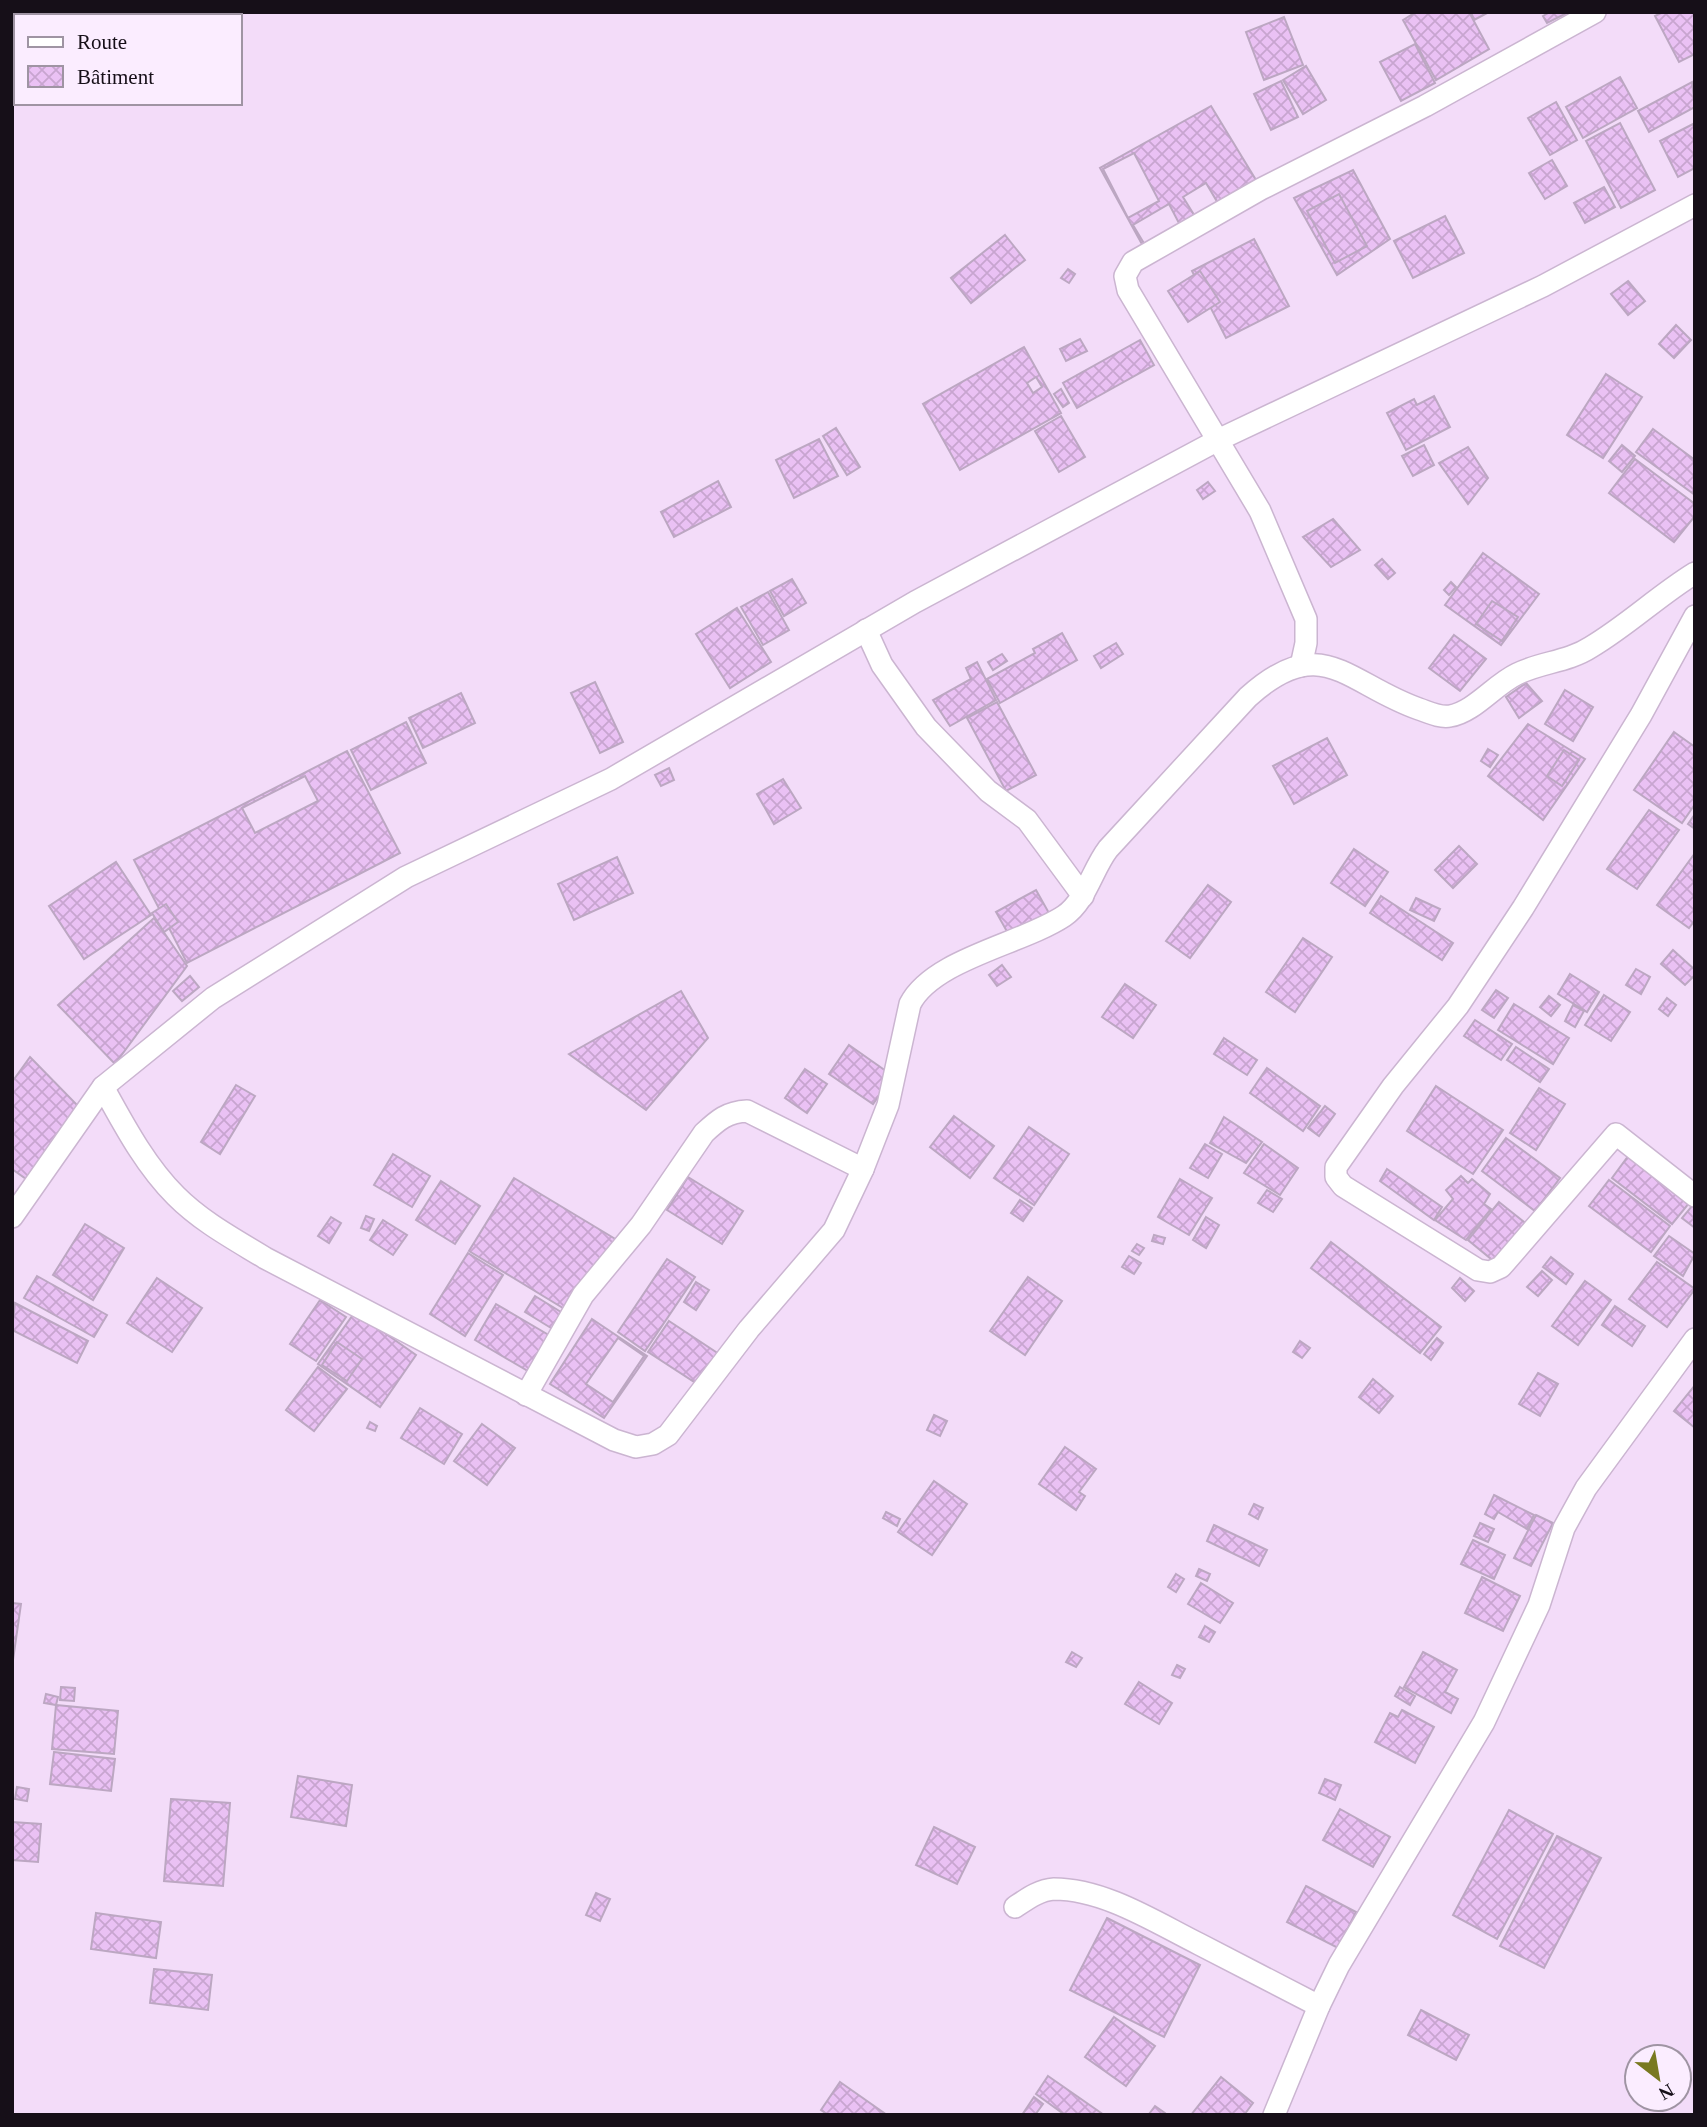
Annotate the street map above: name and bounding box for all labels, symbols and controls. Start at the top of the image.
legend [14,14,242,105]
text: Route [77,30,127,54]
text: Bâtiment [77,65,154,89]
north arrow [1623,2043,1693,2113]
text: N [1655,2080,1678,2105]

